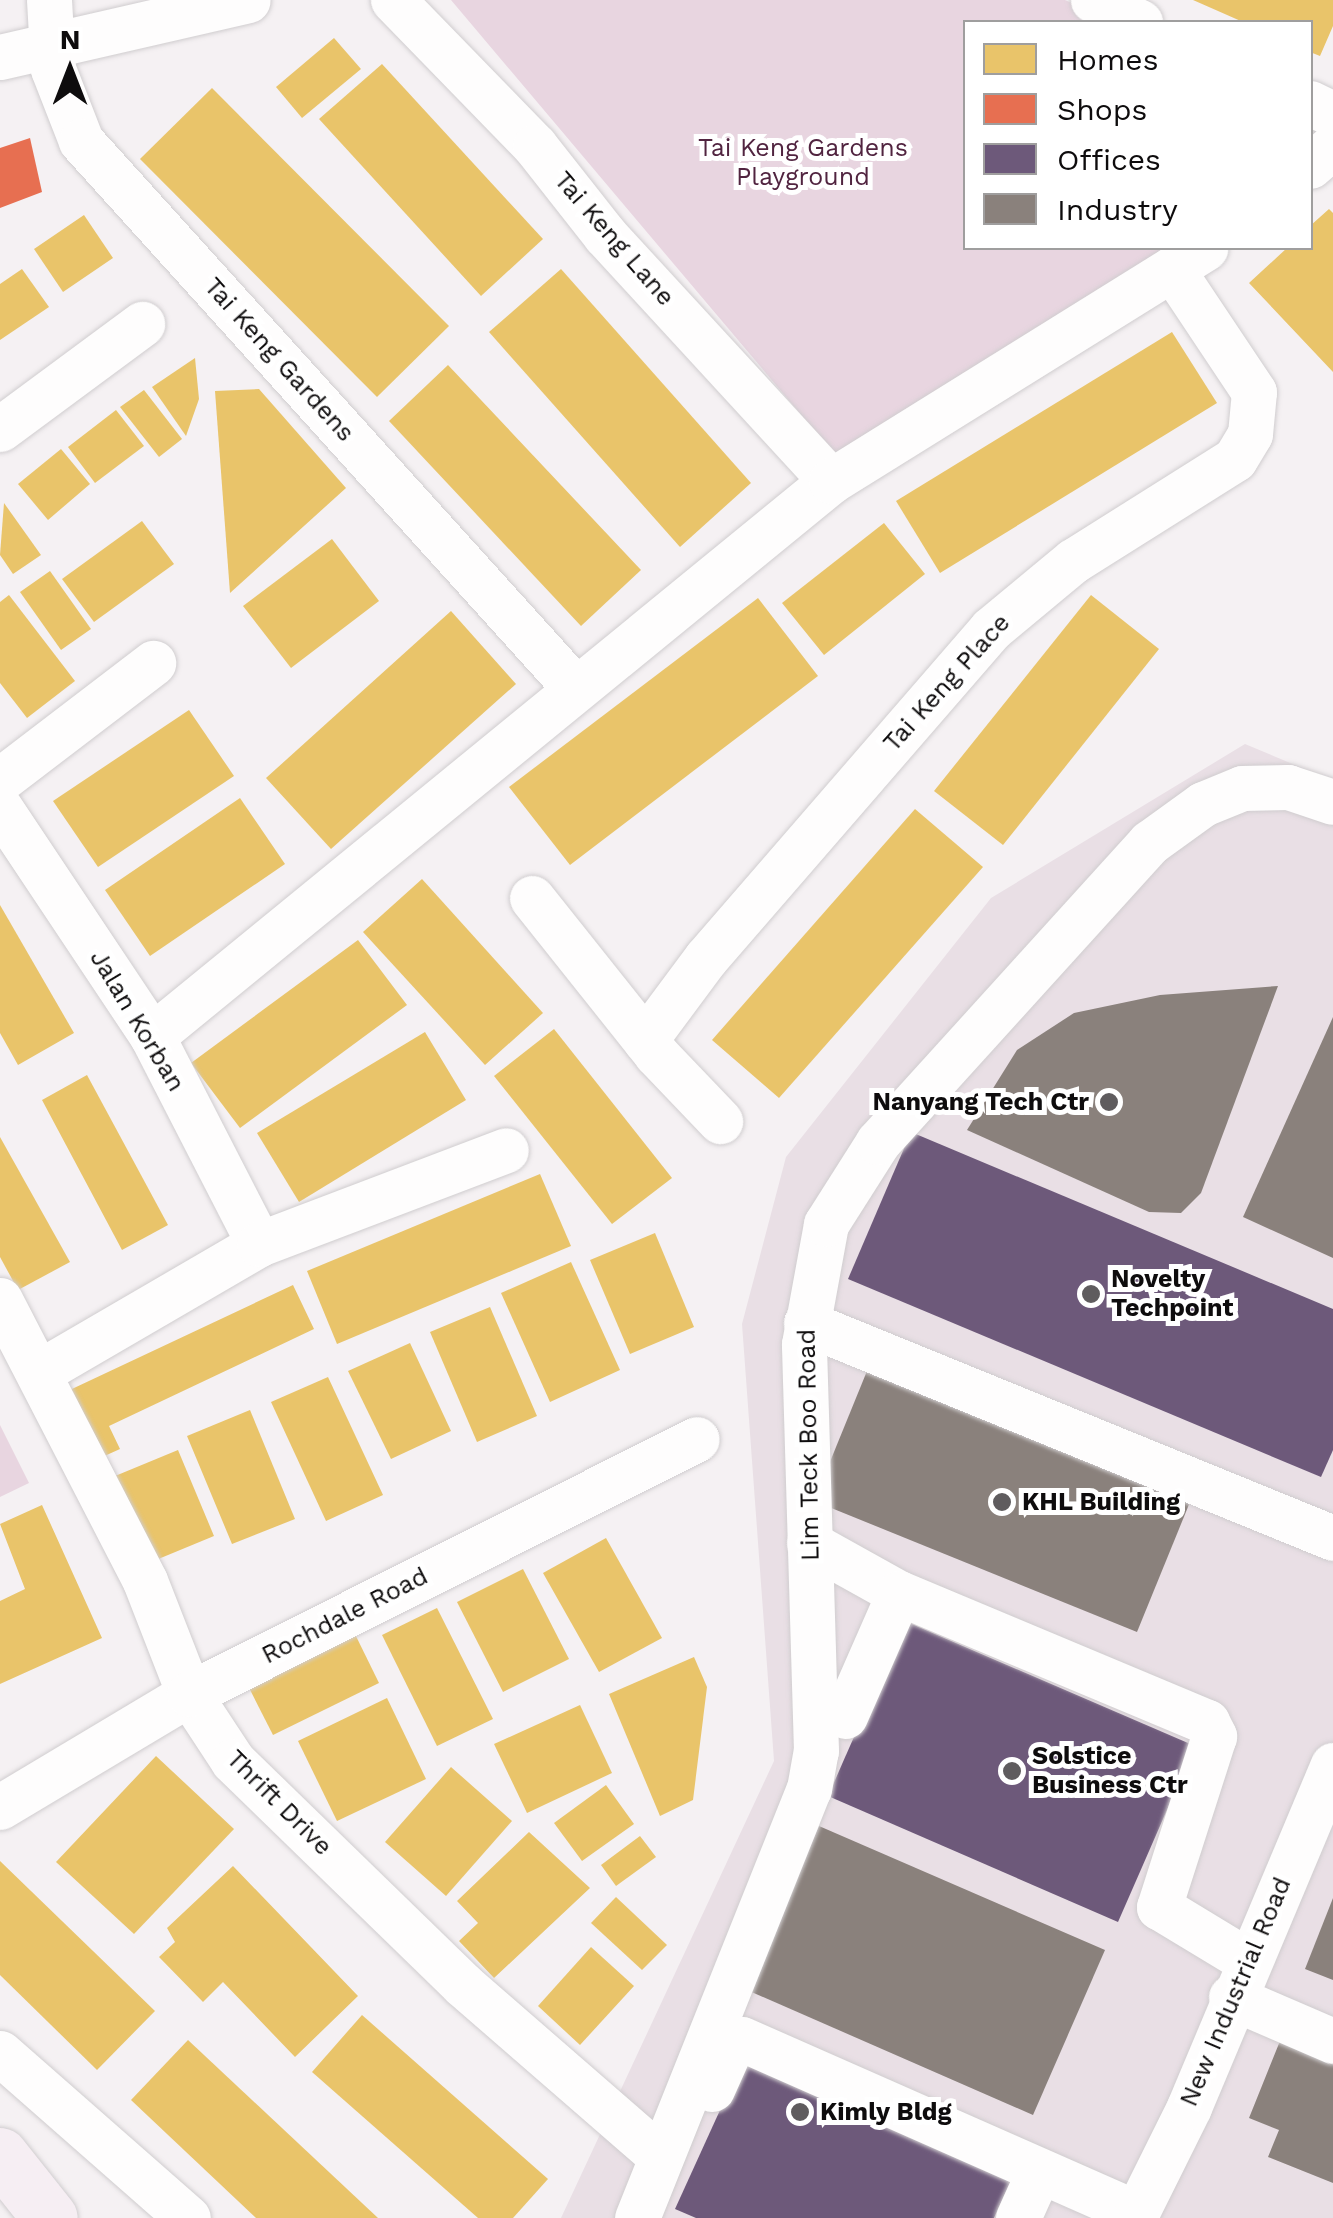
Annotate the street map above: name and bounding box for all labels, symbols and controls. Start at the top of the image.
north arrow [20,20,120,120]
legend [963,20,1313,250]
text: N [60,23,80,56]
text: Homes [1057,42,1159,77]
text: Shops [1057,92,1147,127]
park label: Tai Keng Gardens Playground [698,134,908,193]
text: Offices [1057,142,1161,177]
street label: Tai Keng Lane [548,166,680,312]
text: Industry [1057,192,1178,227]
street label: Tai Keng Gardens [198,272,360,448]
street label: Tai Keng Place [877,608,1017,758]
street label: Jalan Korban [83,945,191,1097]
place label: Nanyang Tech Ctr [872,1087,1089,1117]
marker: Nanyang Tech Ctr [1098,1091,1120,1113]
place label: Novelty Techpoint [1111,1265,1233,1324]
marker: Novelty Techpoint [1080,1283,1102,1305]
street label: Lim Teck Boo Road [792,1328,826,1562]
place label: KHL Building [1022,1487,1181,1517]
marker: KHL Building [991,1491,1013,1513]
street label: Rochdale Road [257,1561,433,1671]
place label: Solstice Business Ctr [1032,1742,1188,1801]
street label: Thrift Drive [220,1744,338,1862]
marker: Solstice Business Ctr [1001,1760,1023,1782]
street label: New Industrial Road [1174,1872,1298,2112]
place label: Kimly Bldg [820,2097,952,2127]
marker: Kimly Bldg [789,2101,811,2123]

